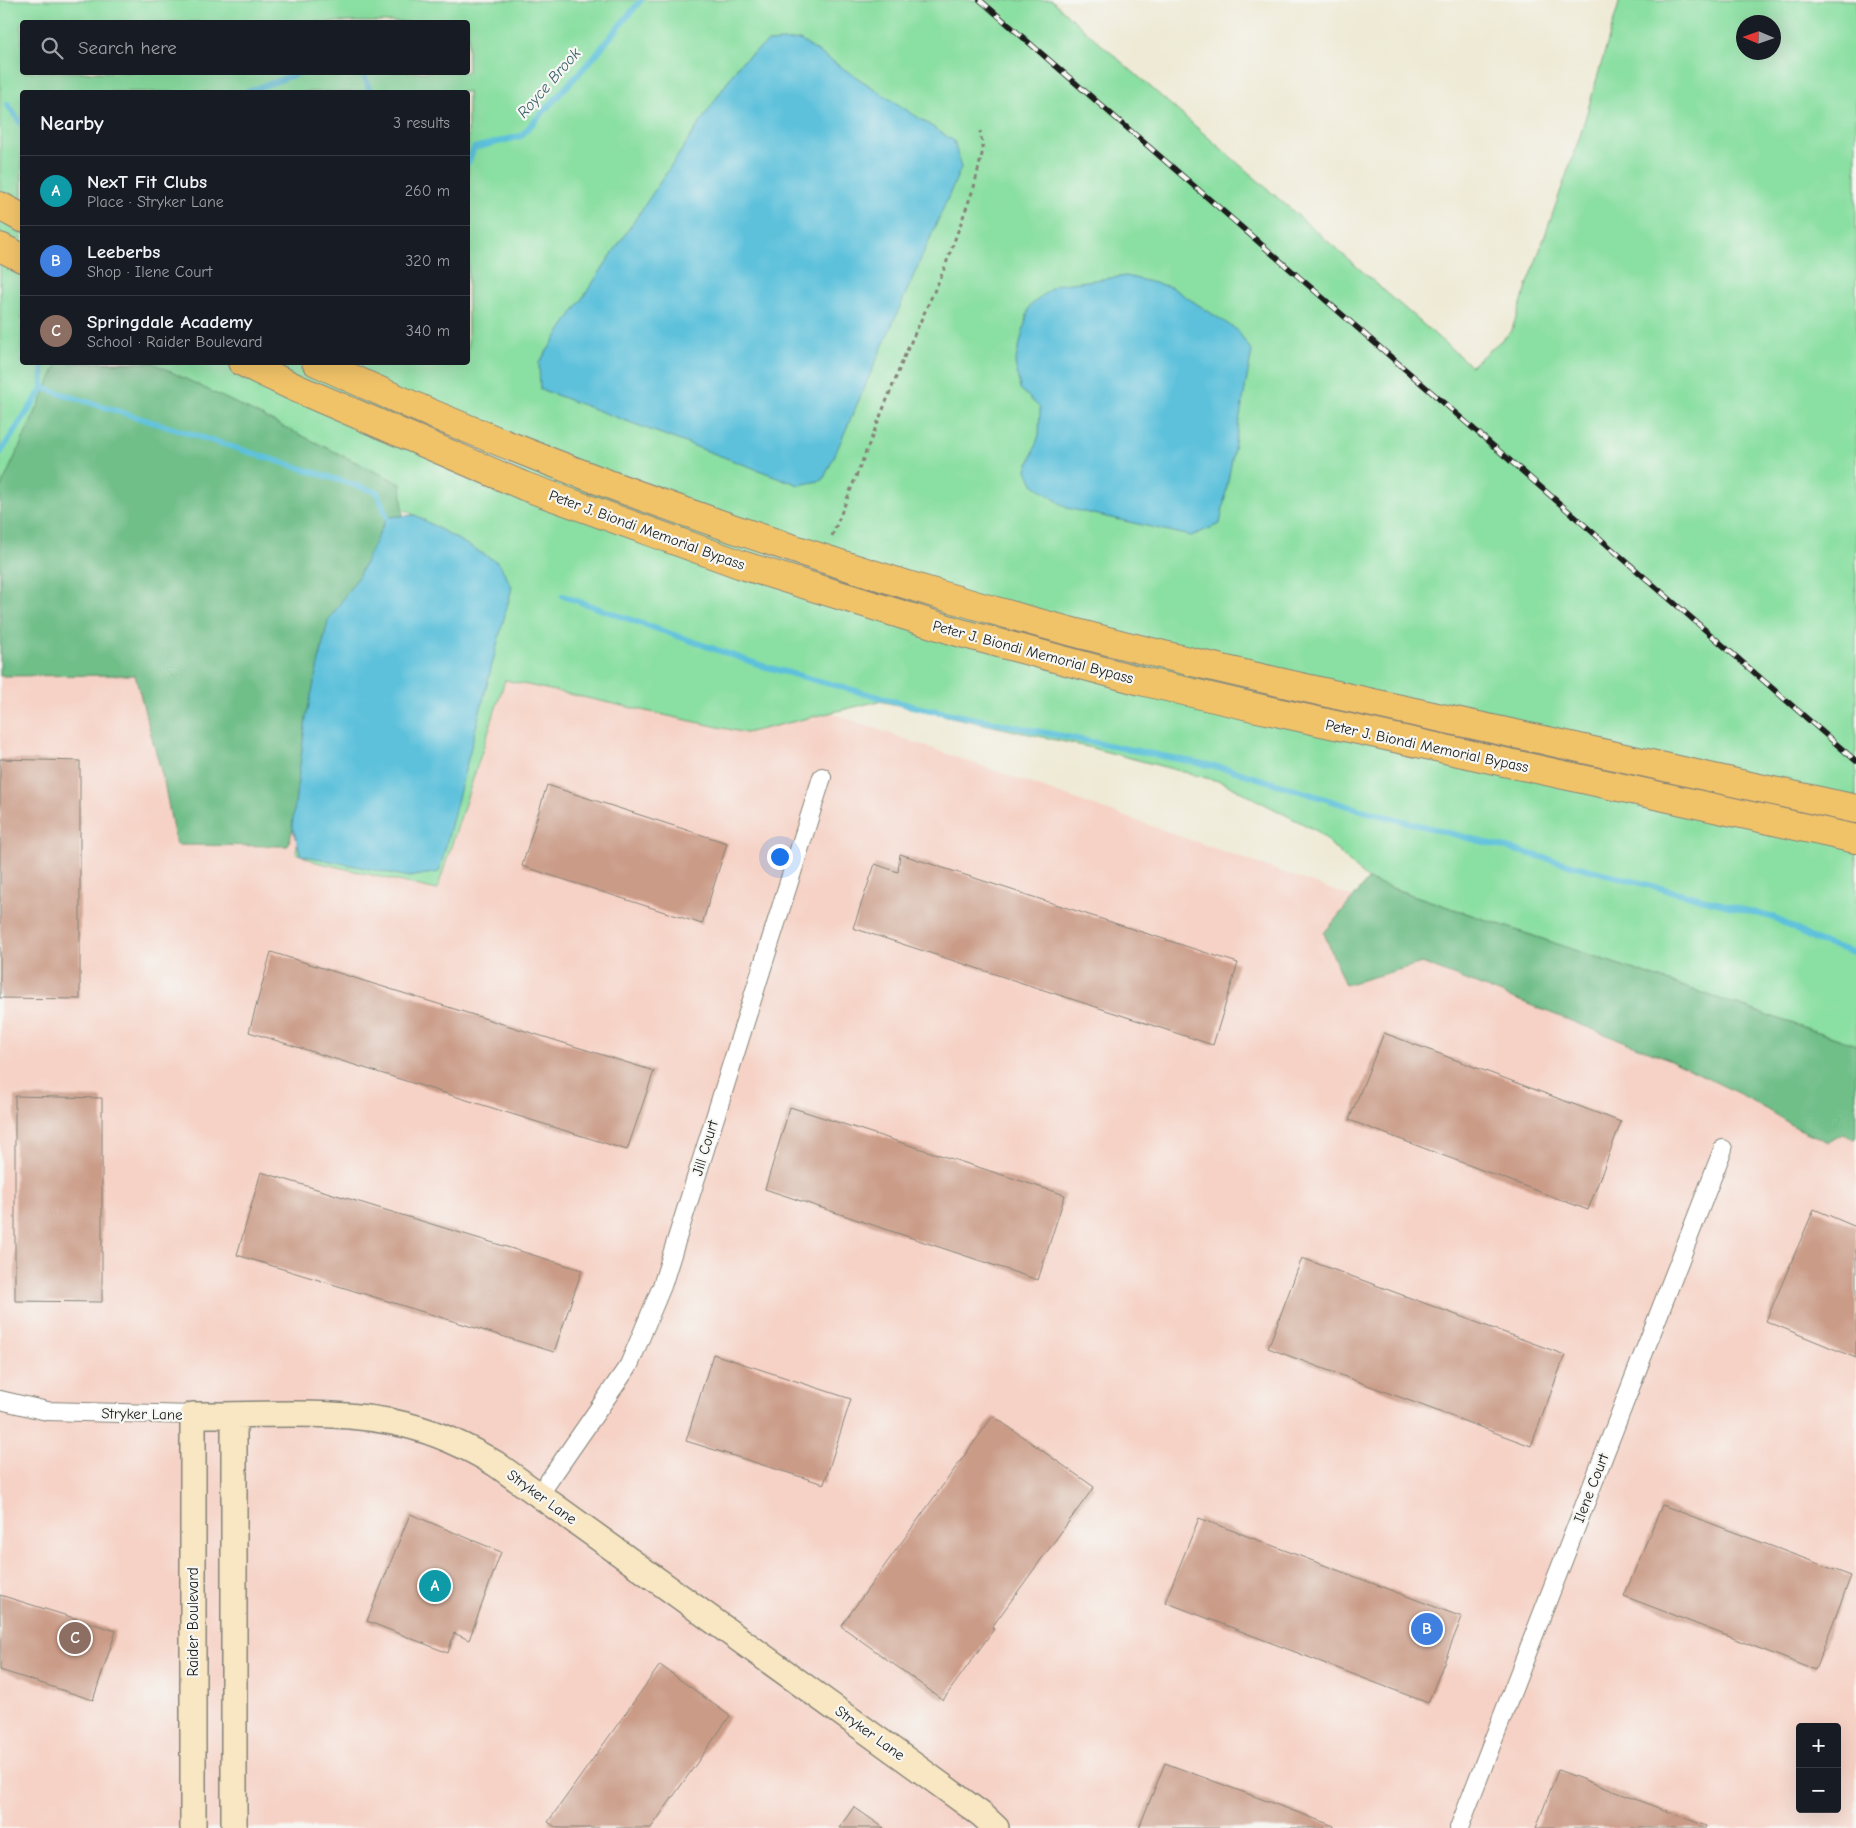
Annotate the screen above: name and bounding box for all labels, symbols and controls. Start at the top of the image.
north arrow [1736,15,1781,60]
search box [20,20,470,75]
icon: search [38,34,66,62]
text: Search here [78,37,177,59]
water label: Royce Brook [514,44,584,122]
text: Nearby [40,111,104,135]
text: 3 results [393,114,450,132]
text: NexT Fit Clubs [87,171,207,193]
text: A [52,182,60,200]
text: 260 m [405,182,450,200]
text: Place · Stryker Lane [87,193,224,211]
text: Leeberbs [87,241,160,263]
text: B [51,252,61,270]
text: 320 m [405,252,450,270]
text: Shop · Ilene Court [87,263,212,281]
text: Springdale Academy [87,311,253,333]
text: C [51,322,61,340]
text: 340 m [406,322,450,340]
text: School · Raider Boulevard [87,333,263,351]
street label: Peter J. Biondi Memorial Bypass [547,486,747,574]
street label: Peter J. Biondi Memorial Bypass [931,617,1135,687]
street label: Peter J. Biondi Memorial Bypass [1324,716,1530,776]
your location [767,844,793,870]
street label: Jill Court [688,1117,722,1178]
street label: Stryker Lane [101,1404,183,1424]
street label: Ilene Court [1570,1450,1613,1525]
street label: Stryker Lane [504,1466,581,1529]
street label: Raider Boulevard [184,1567,202,1677]
pin: A [419,1567,451,1605]
pin: B [1411,1610,1443,1648]
pin: C [59,1619,91,1657]
street label: Stryker Lane [832,1702,909,1765]
map controls [1796,1723,1841,1813]
button: + [1796,1723,1841,1768]
button: − [1796,1768,1841,1813]

